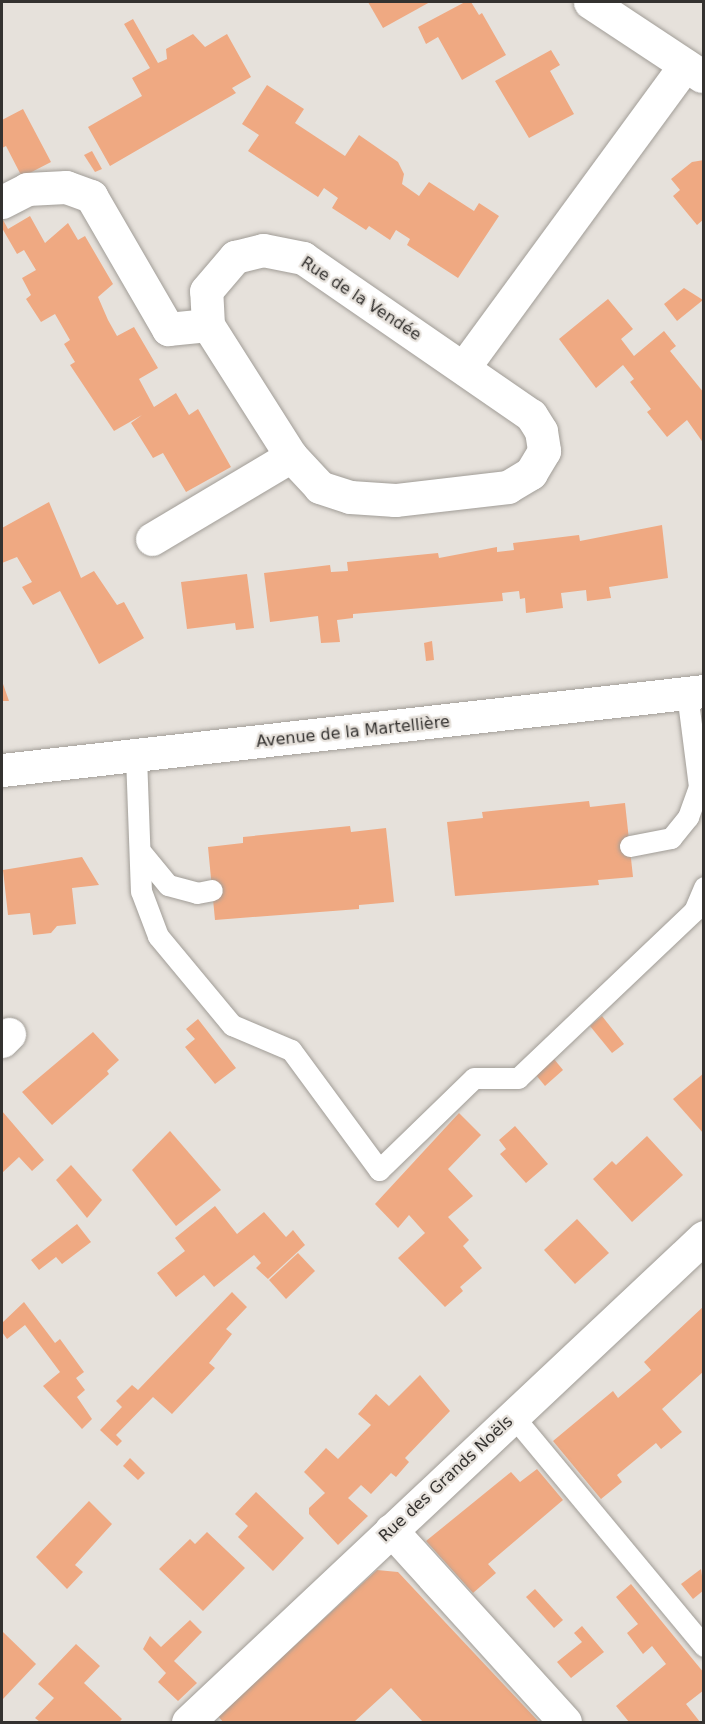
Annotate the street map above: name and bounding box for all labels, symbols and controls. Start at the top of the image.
street label: Rue de la Vendée [297,253,425,345]
street label: Avenue de la Martellière [255,712,451,752]
street label: Rue des Grands Noëls [375,1412,517,1546]

